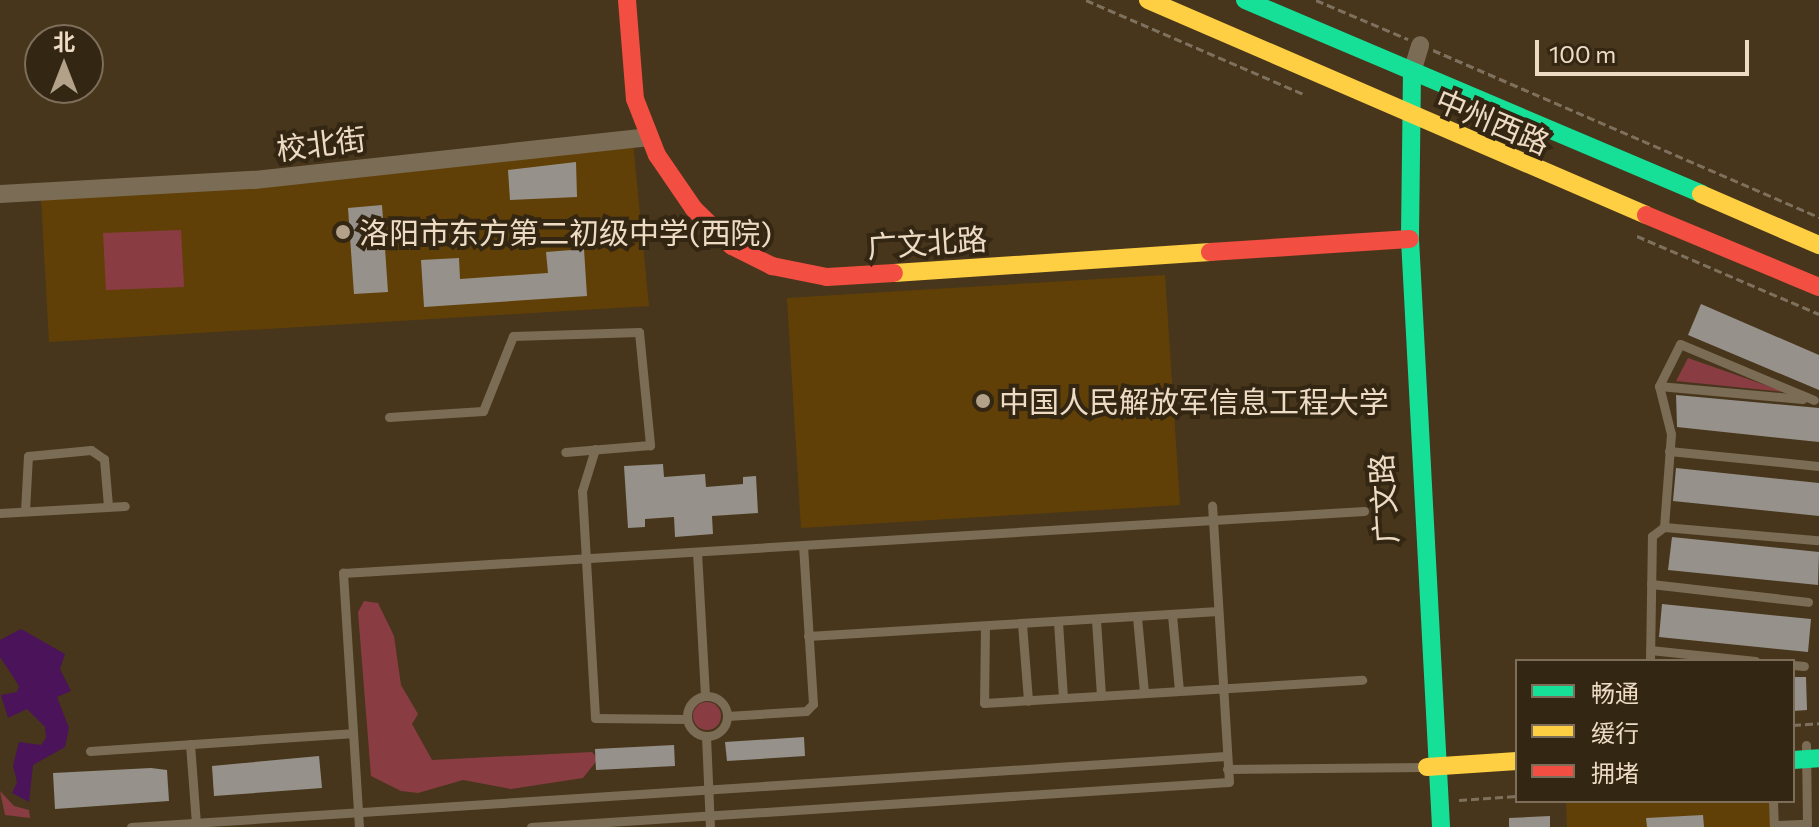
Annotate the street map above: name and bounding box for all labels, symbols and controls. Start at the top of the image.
north arrow [24,24,104,104]
scale bar [1539,24,1753,74]
text: 北 [53,28,75,55]
text: 100 m [1549,39,1616,68]
street label: 中州西路 [1431,81,1555,161]
street label: 校北街 [274,120,368,166]
place label: 洛阳市东方第二初级中学(西院) [359,214,772,250]
street label: 广文北路 [866,220,988,264]
marker: 洛阳市东方第二初级中学(西院) [334,223,352,241]
place label: 中国人民解放军信息工程大学 [999,383,1389,419]
marker: 中国人民解放军信息工程大学 [974,392,992,410]
street label: 广文路 [1362,453,1404,545]
legend [1515,659,1795,803]
text: 畅通 [1591,678,1639,707]
text: 缓行 [1591,718,1639,747]
text: 拥堵 [1591,758,1639,787]

